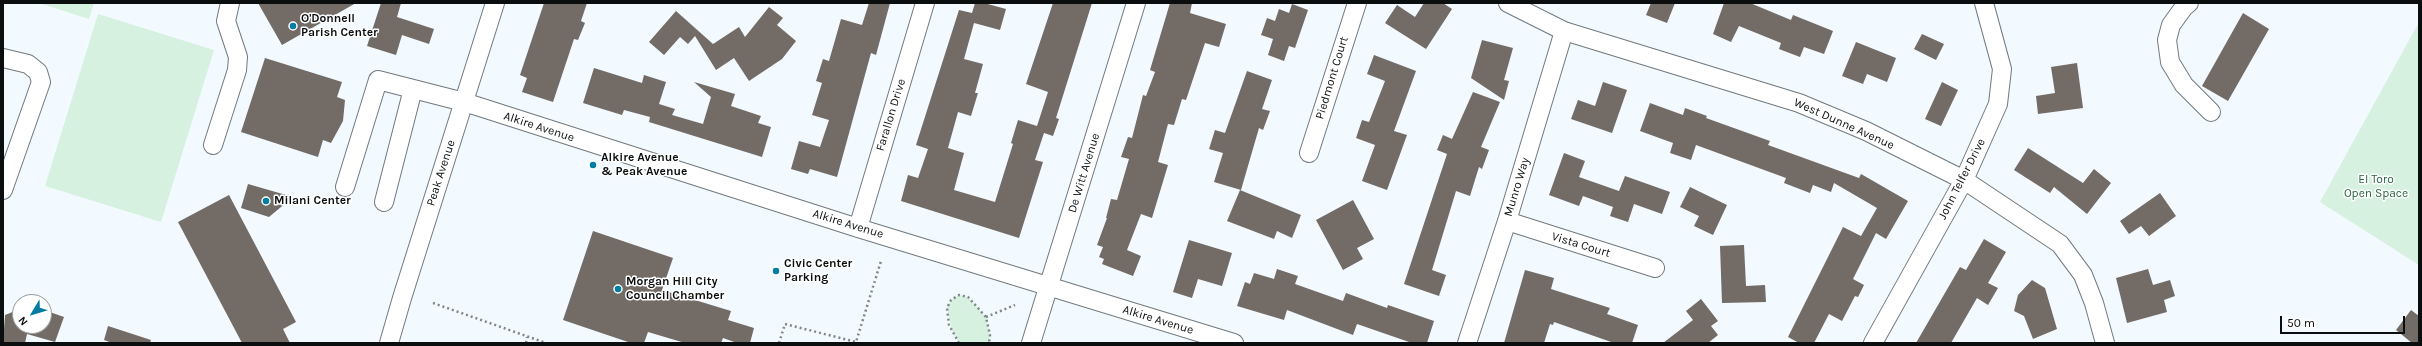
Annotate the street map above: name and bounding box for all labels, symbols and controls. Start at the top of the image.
place label: O'Donnell Parish Center [301,12,378,40]
marker: O'Donnell Parish Center [288,21,298,31]
street label: Piedmont Court [1313,35,1351,121]
street label: Farallon Drive [873,77,909,153]
street label: West Dunne Avenue [1792,95,1896,153]
street label: Alkire Avenue [502,109,576,145]
street label: De Witt Avenue [1065,131,1103,215]
street label: John Telfer Drive [1935,136,1989,222]
street label: Peak Avenue [424,138,458,208]
place label: Alkire Avenue & Peak Avenue [601,151,687,179]
street label: Munro Way [1501,156,1533,218]
marker: Alkire Avenue & Peak Avenue [588,160,598,170]
park label: El Toro Open Space [2344,173,2408,201]
place label: Milani Center [274,194,351,208]
marker: Milani Center [261,196,271,206]
street label: Alkire Avenue [811,206,885,242]
street label: Vista Court [1550,229,1612,261]
place label: Civic Center Parking [784,257,852,285]
marker: Civic Center Parking [771,266,781,276]
place label: Morgan Hill City Council Chamber [626,275,724,303]
marker: Morgan Hill City Council Chamber [613,284,623,294]
north arrow [12,294,52,334]
street label: Alkire Avenue [1121,302,1195,338]
scale bar [2282,308,2407,334]
text: N [15,314,30,328]
text: 50 m [2287,316,2315,330]

